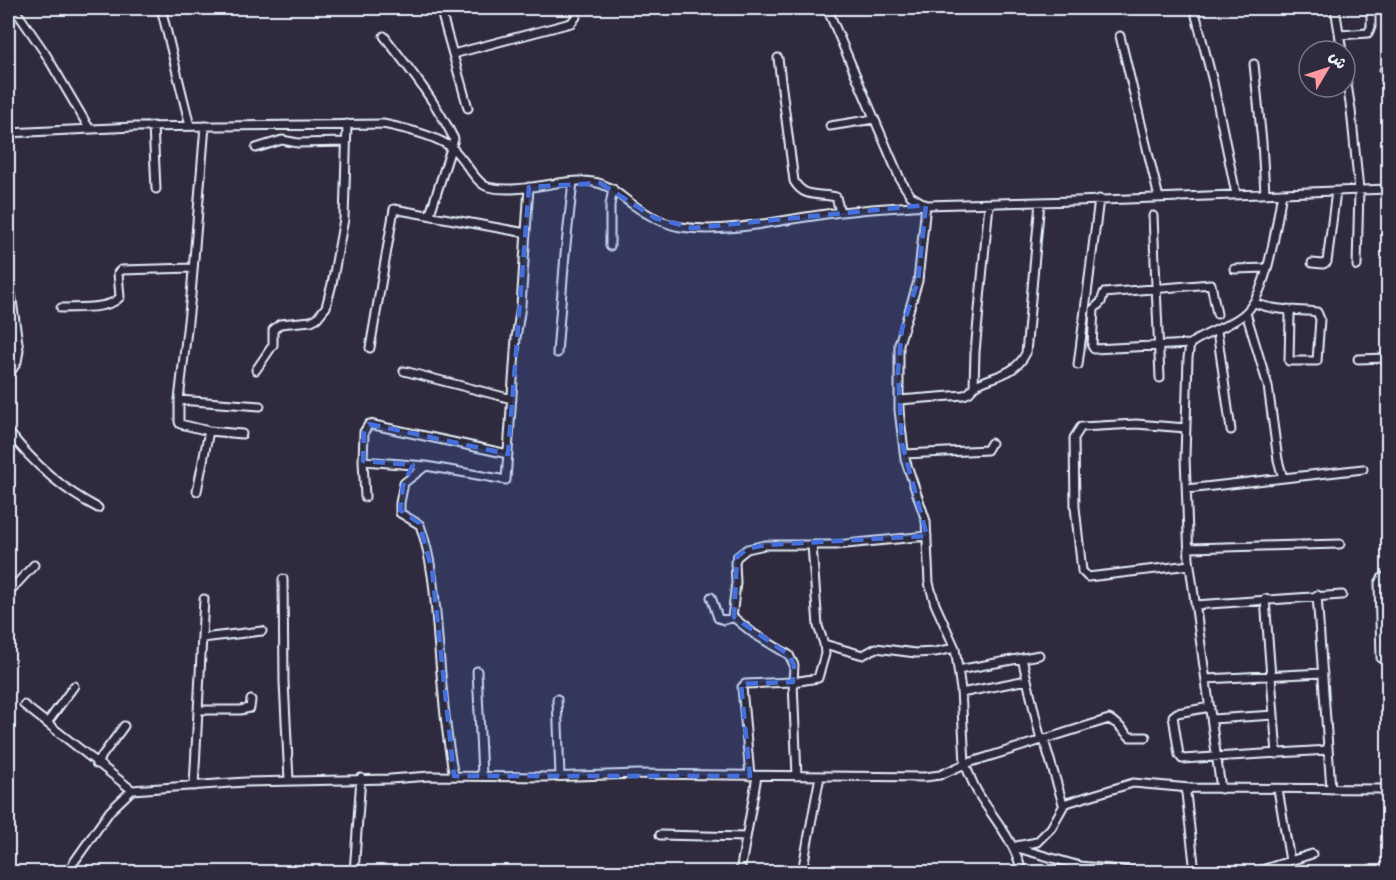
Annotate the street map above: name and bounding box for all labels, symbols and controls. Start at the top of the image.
north arrow [1297,39,1357,99]
text: ش [1322,46,1353,75]

